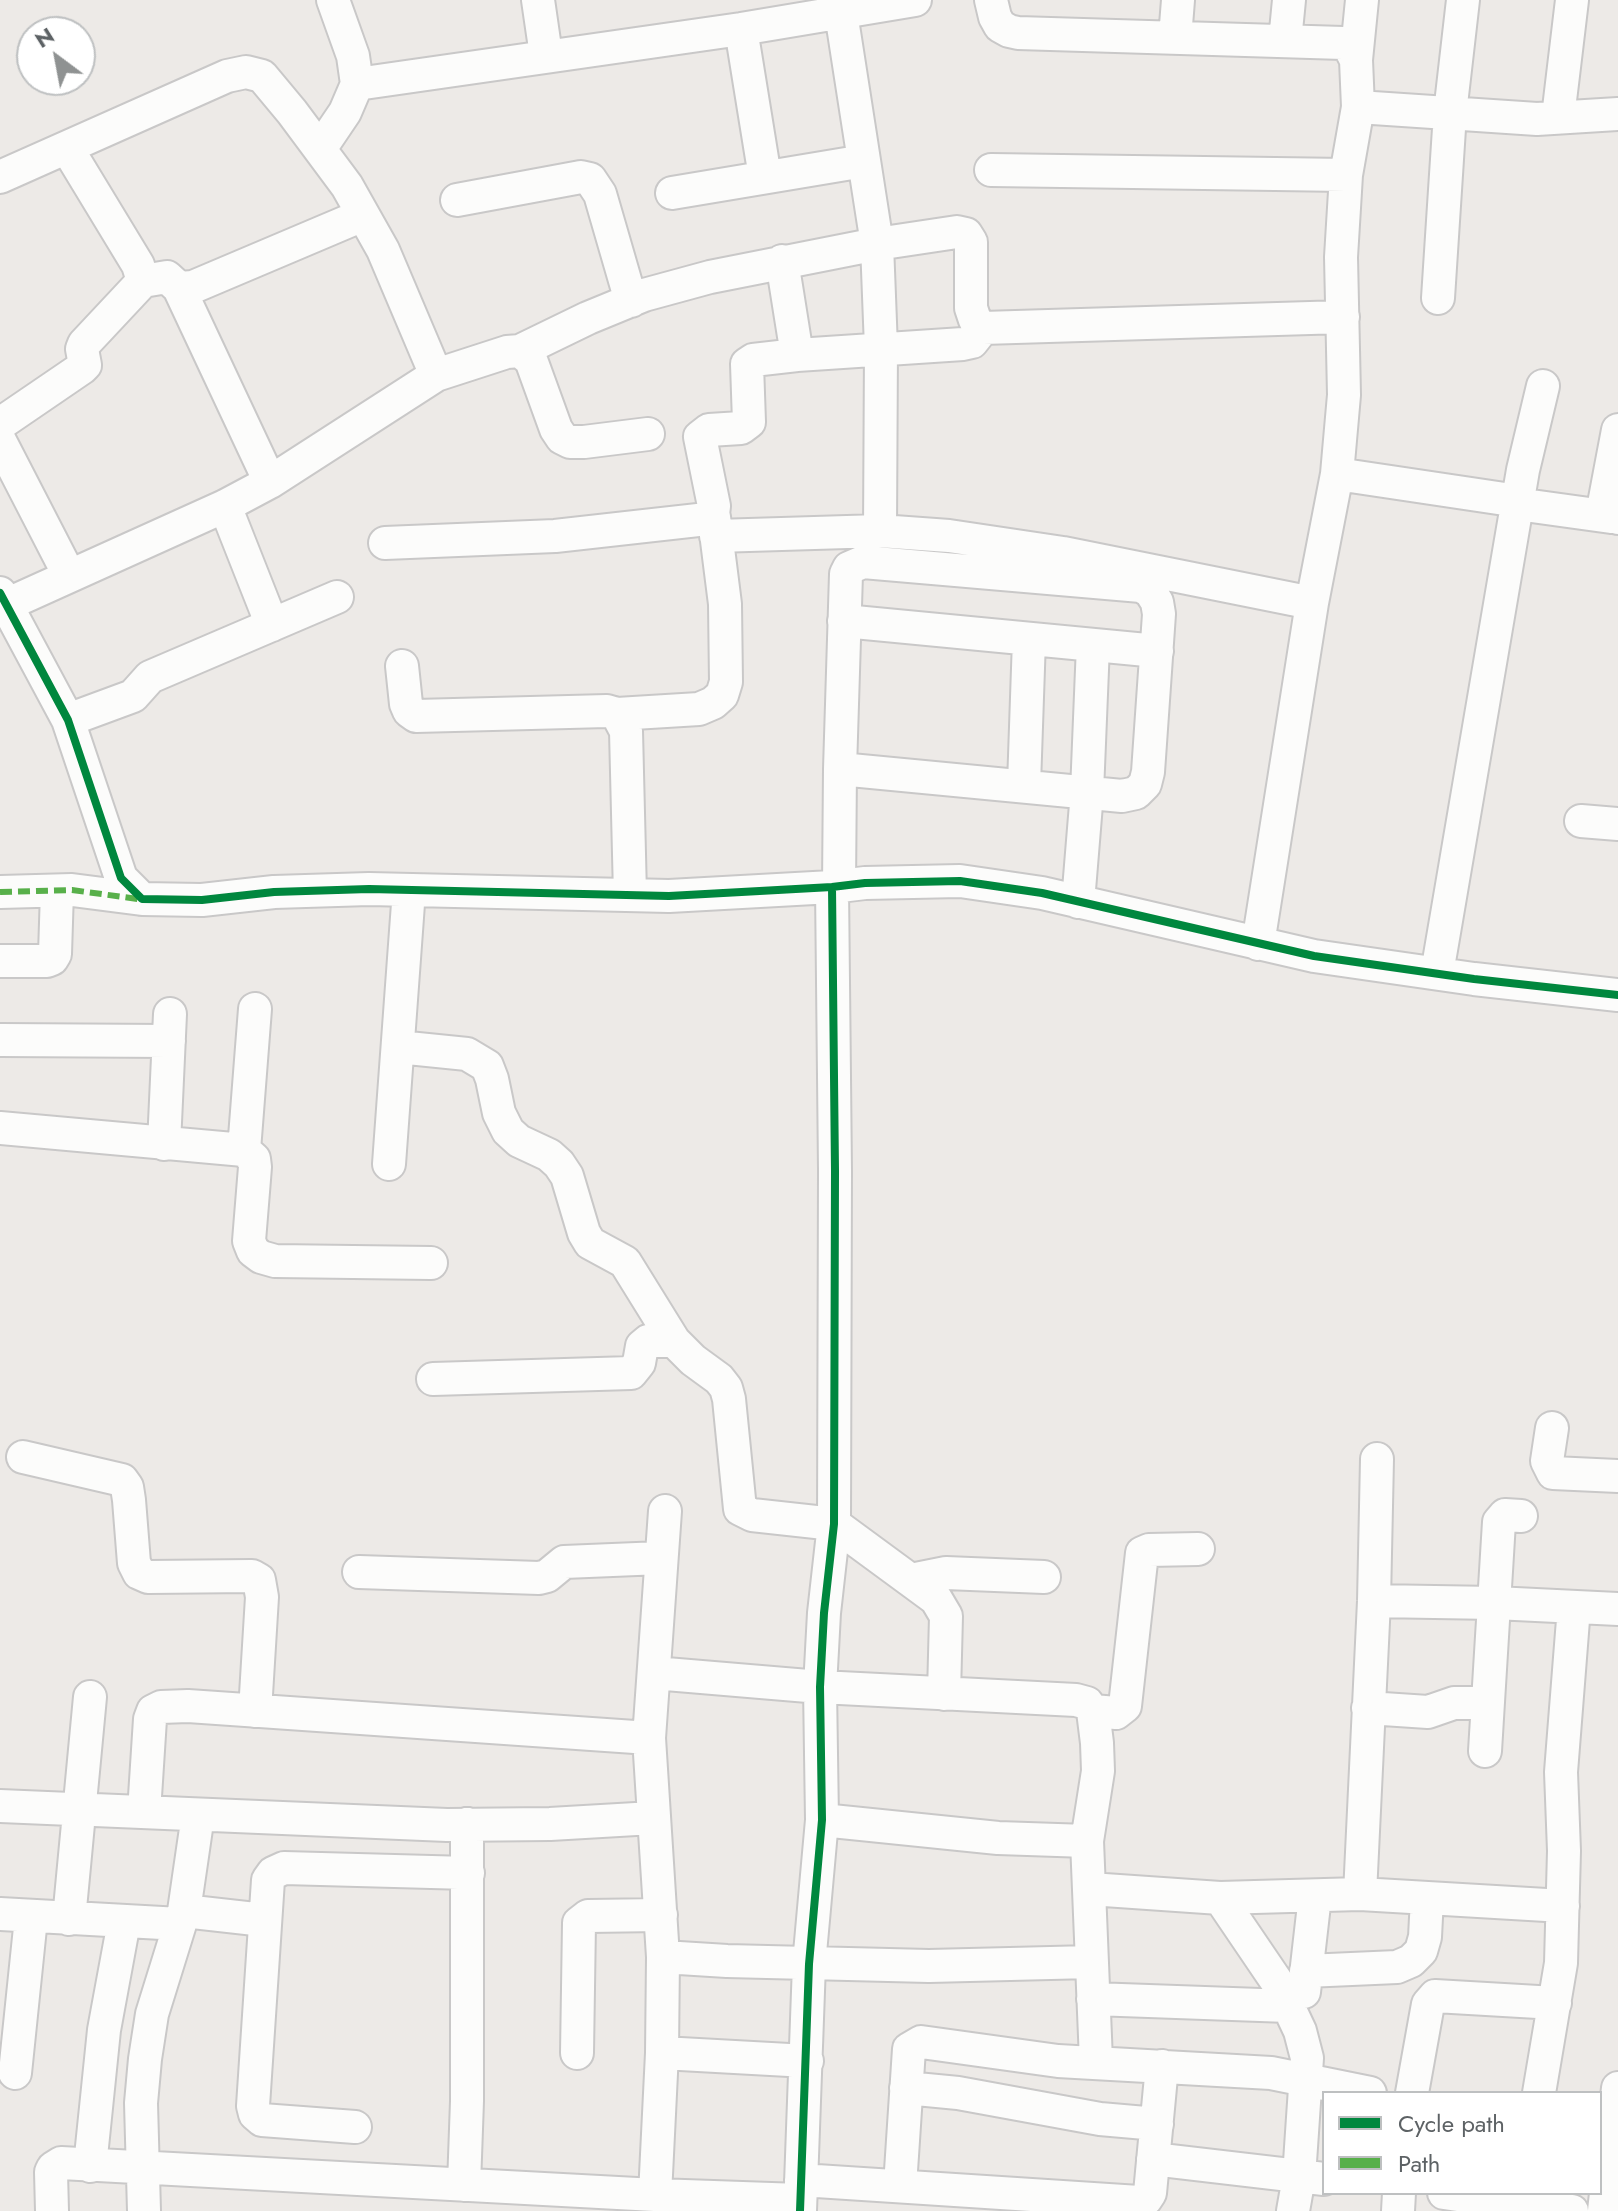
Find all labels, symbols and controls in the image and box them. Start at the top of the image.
north arrow [16,16,96,96]
text: N [28,19,60,56]
legend [1322,2091,1602,2195]
text: Cycle path [1398,2106,1505,2141]
text: Path [1398,2146,1440,2181]

